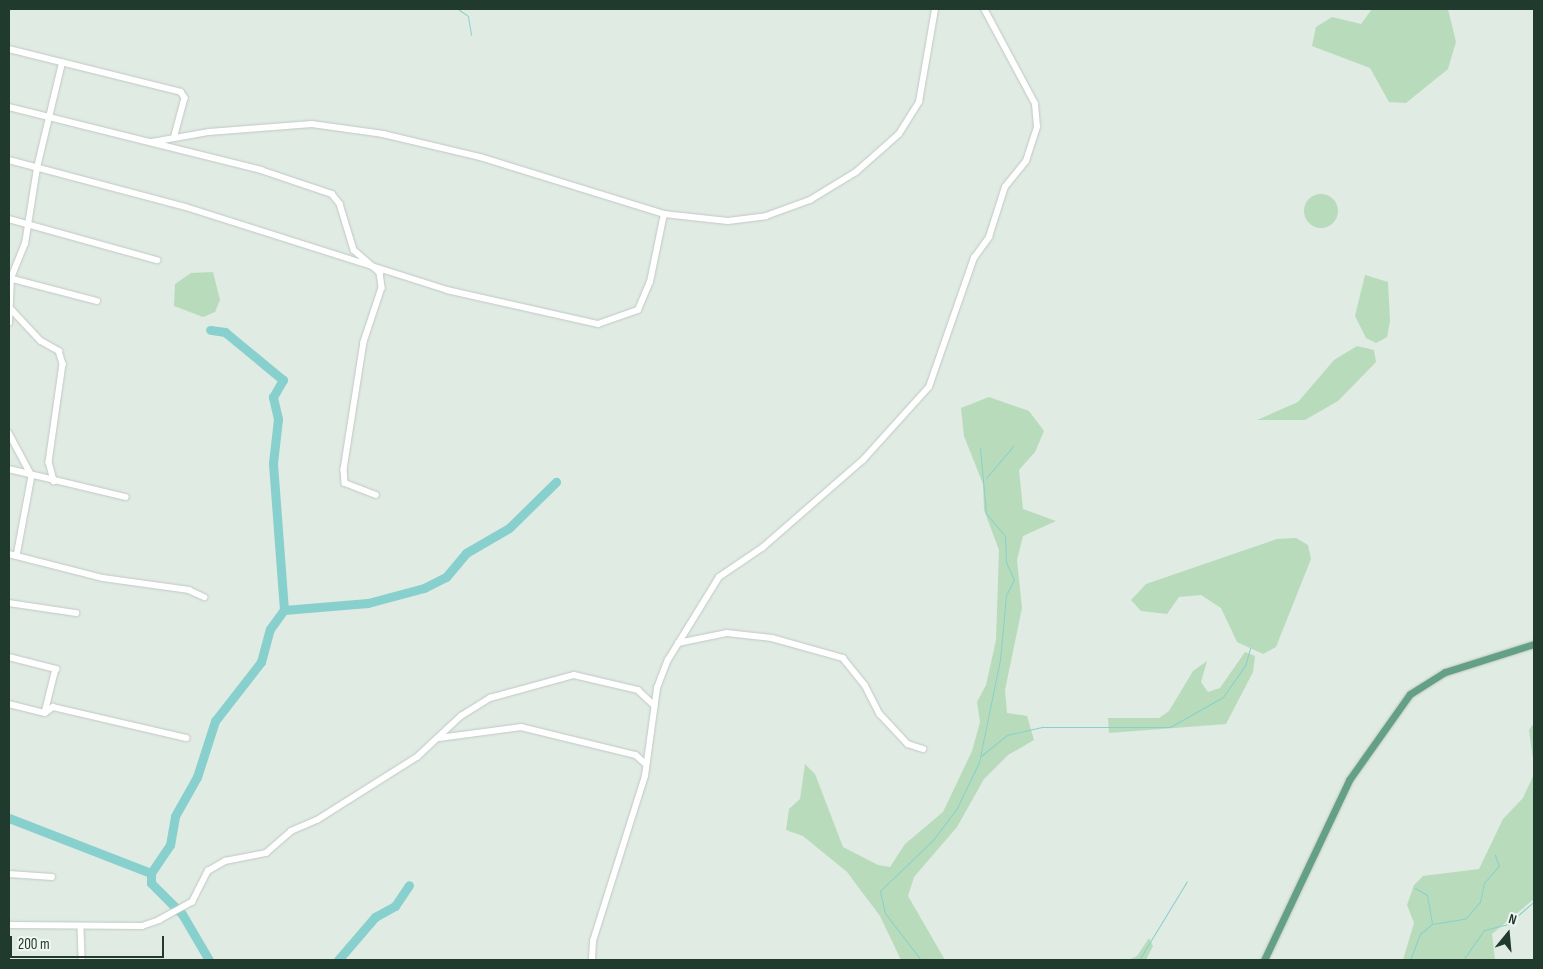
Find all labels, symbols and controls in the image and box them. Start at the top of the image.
north arrow [1483,909,1533,959]
text: N [1506,910,1519,928]
scale bar [12,926,166,958]
text: 200 m [18,935,50,954]

